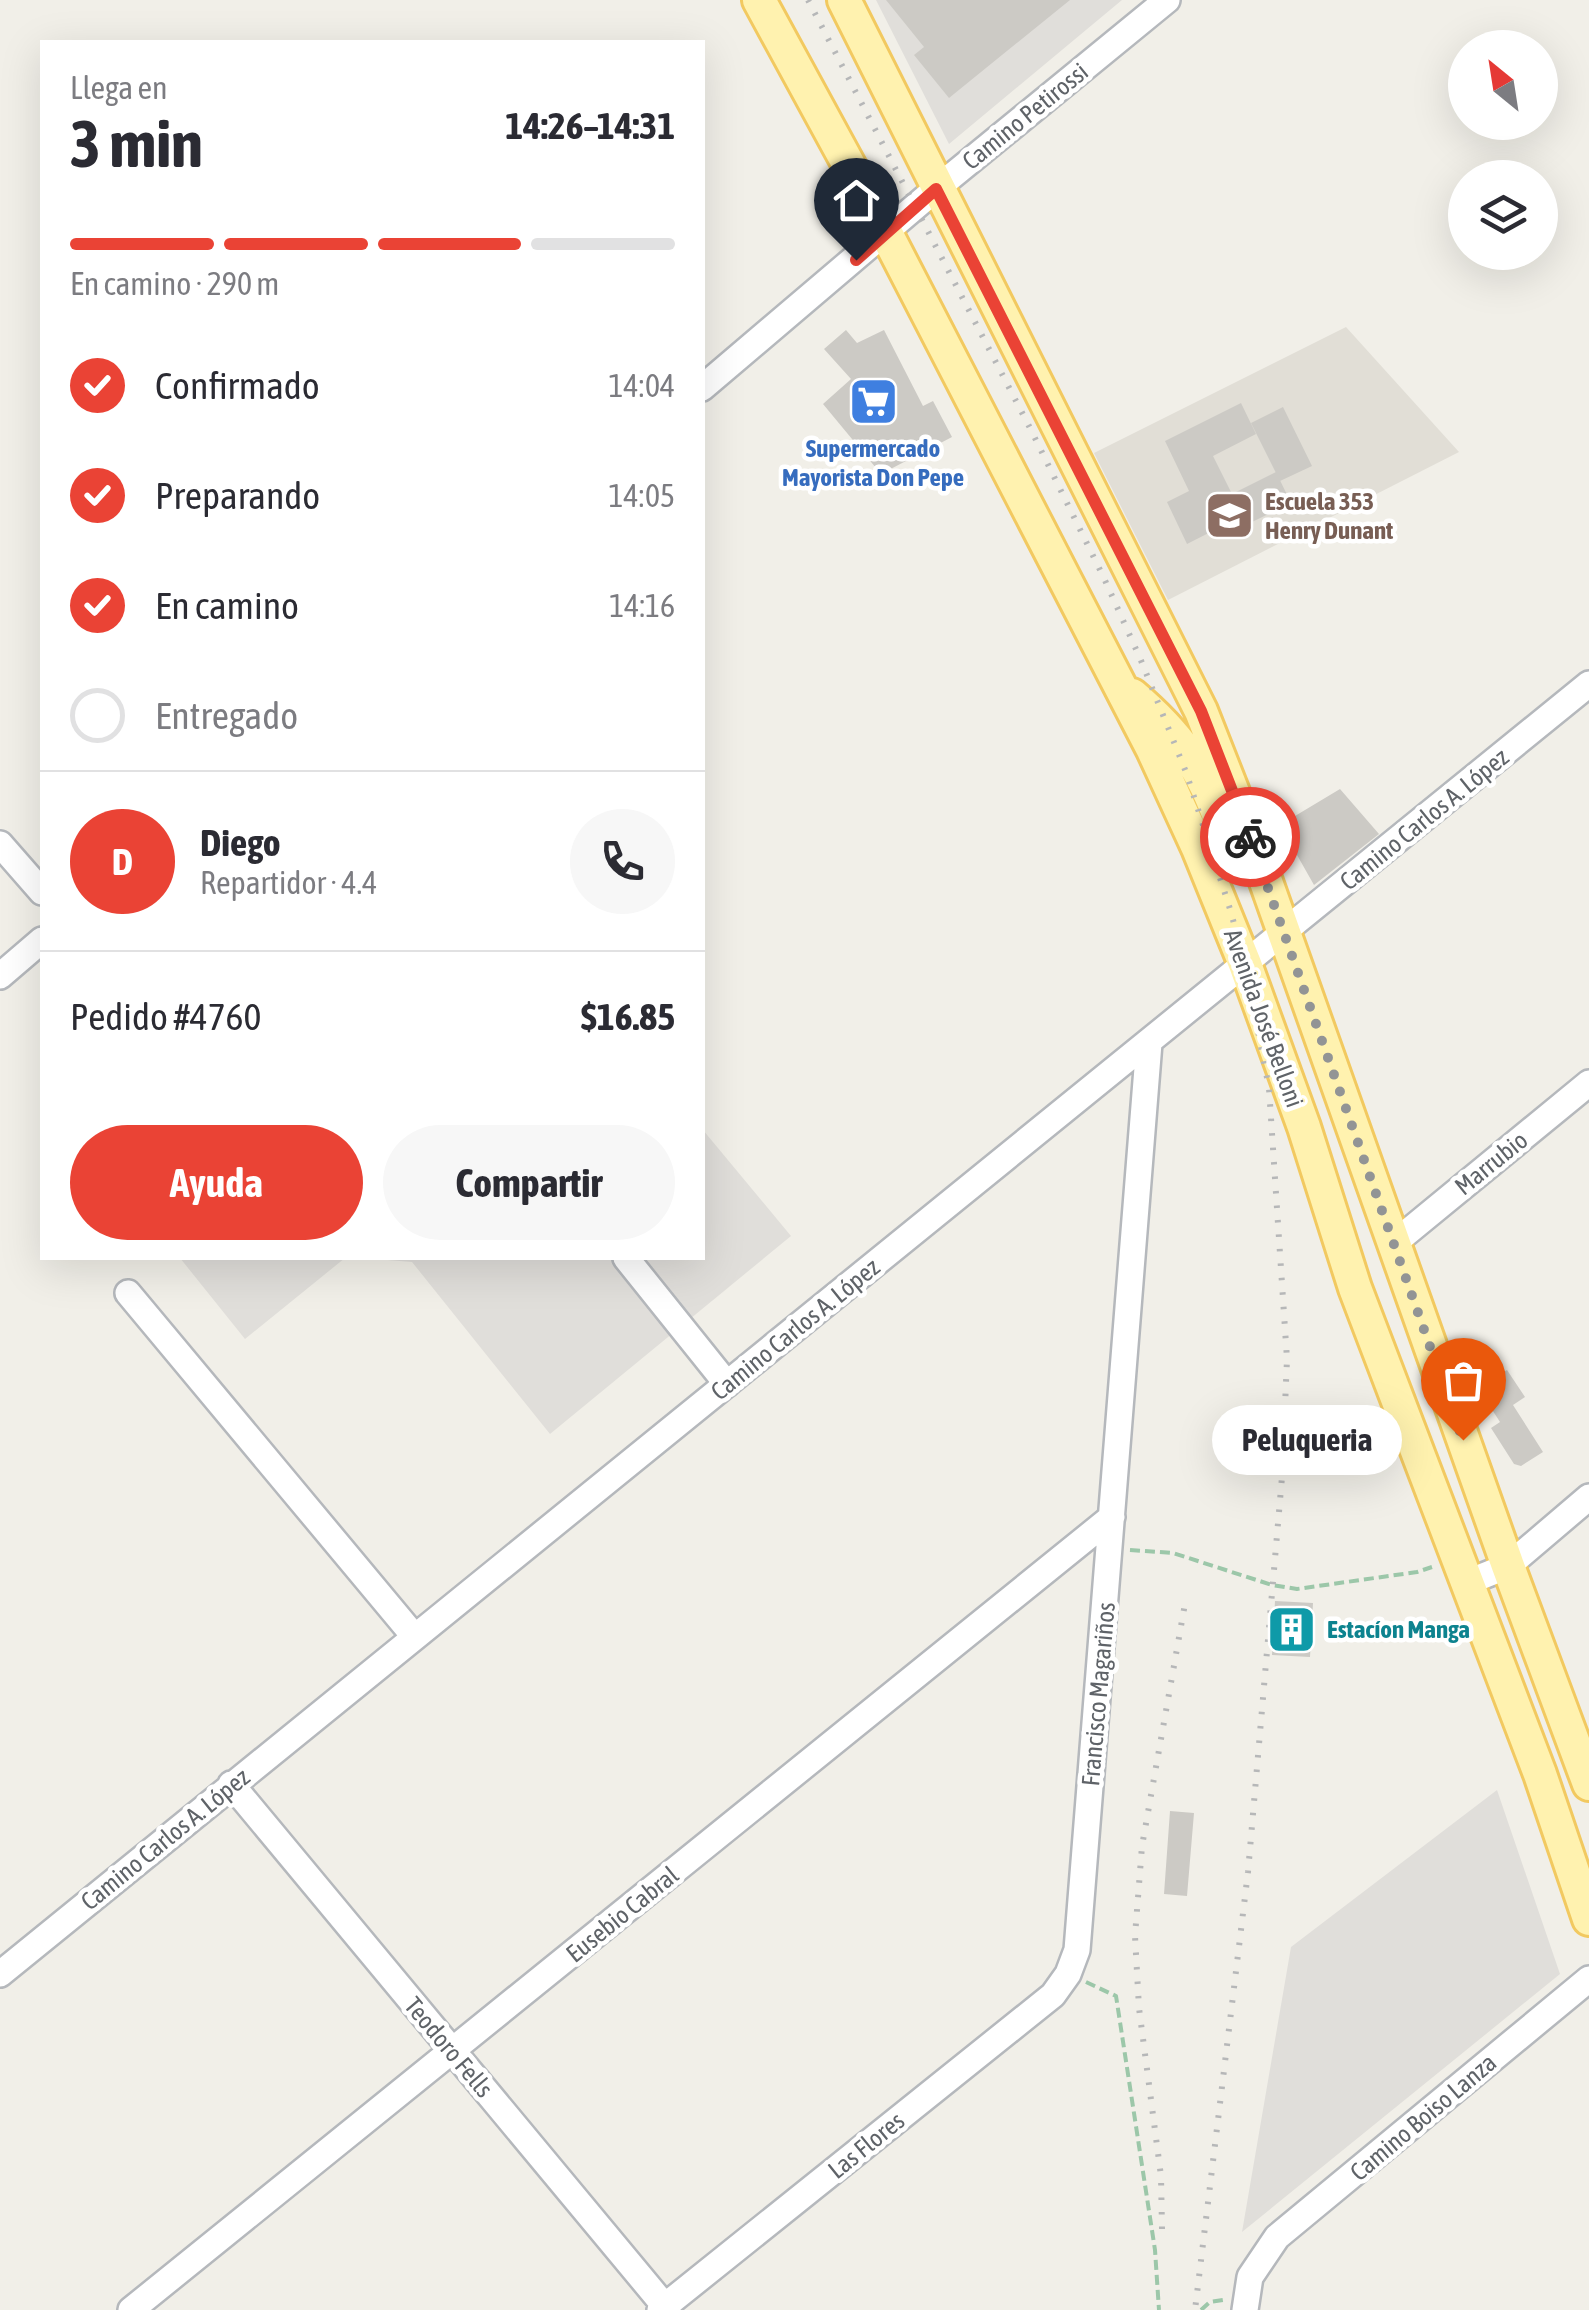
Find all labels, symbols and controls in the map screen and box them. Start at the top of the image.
north arrow [1448,30,1558,140]
map controls [1448,30,1558,270]
street label: Camino Petirossi [957,57,1093,175]
text: Llega en [70,69,168,106]
text: 14:26–14:31 [505,104,675,147]
text: 3 min [70,106,203,181]
pin [814,158,899,261]
button: layers [1448,160,1558,270]
icon: home [829,173,884,228]
text: En camino · 290 m [70,265,279,302]
icon: check [70,358,125,413]
text: Confirmado [155,364,320,407]
text: 14:04 [609,367,675,404]
supermarket icon: Supermercado Mayorista Don Pepe [847,376,899,428]
place label: Supermercado Mayorista Don Pepe [782,434,964,491]
icon: check [70,468,125,523]
text: Preparando [155,474,320,517]
text: 14:05 [609,477,675,514]
place label: Escuela 353 Henry Dunant [1265,487,1394,544]
school or university icon: Escuela 353 Henry Dunant [1204,489,1256,541]
icon: check [70,578,125,633]
text: En camino [155,584,299,627]
text: 14:16 [609,587,675,624]
text: Entregado [155,694,298,737]
street label: Camino Carlos A. López [1334,743,1514,895]
courier [1200,787,1300,887]
button: phone [570,809,675,914]
icon: bike [1223,810,1278,865]
text: Diego [200,821,281,864]
text: D [112,840,133,883]
text: Repartidor · 4.4 [200,864,377,901]
street label: Avenida José Belloni [1219,925,1309,1111]
text: Pedido #4760 [70,995,261,1038]
text: $16.85 [581,995,675,1038]
button: Ayuda [70,1125,363,1240]
button: Compartir [383,1125,675,1240]
street label: Marrubio [1449,1126,1533,1200]
street label: Camino Carlos A. López [705,1253,885,1405]
pin [1421,1338,1506,1441]
icon: bag [1436,1353,1491,1408]
callout: Peluqueria [1213,1405,1403,1475]
text: Peluqueria [1242,1421,1372,1458]
street label: Francisco Magariños [1076,1601,1120,1787]
building icon: Estacíon Manga [1266,1603,1318,1655]
place label: Estacíon Manga [1327,1615,1470,1643]
street label: Camino Carlos A. López [75,1763,255,1915]
street label: Eusebio Cabral [561,1860,684,1968]
street label: Teodoro Fells [399,1991,499,2103]
street label: Camino Boiso Lanza [1345,2048,1501,2186]
street label: Las Flores [822,2106,910,2184]

